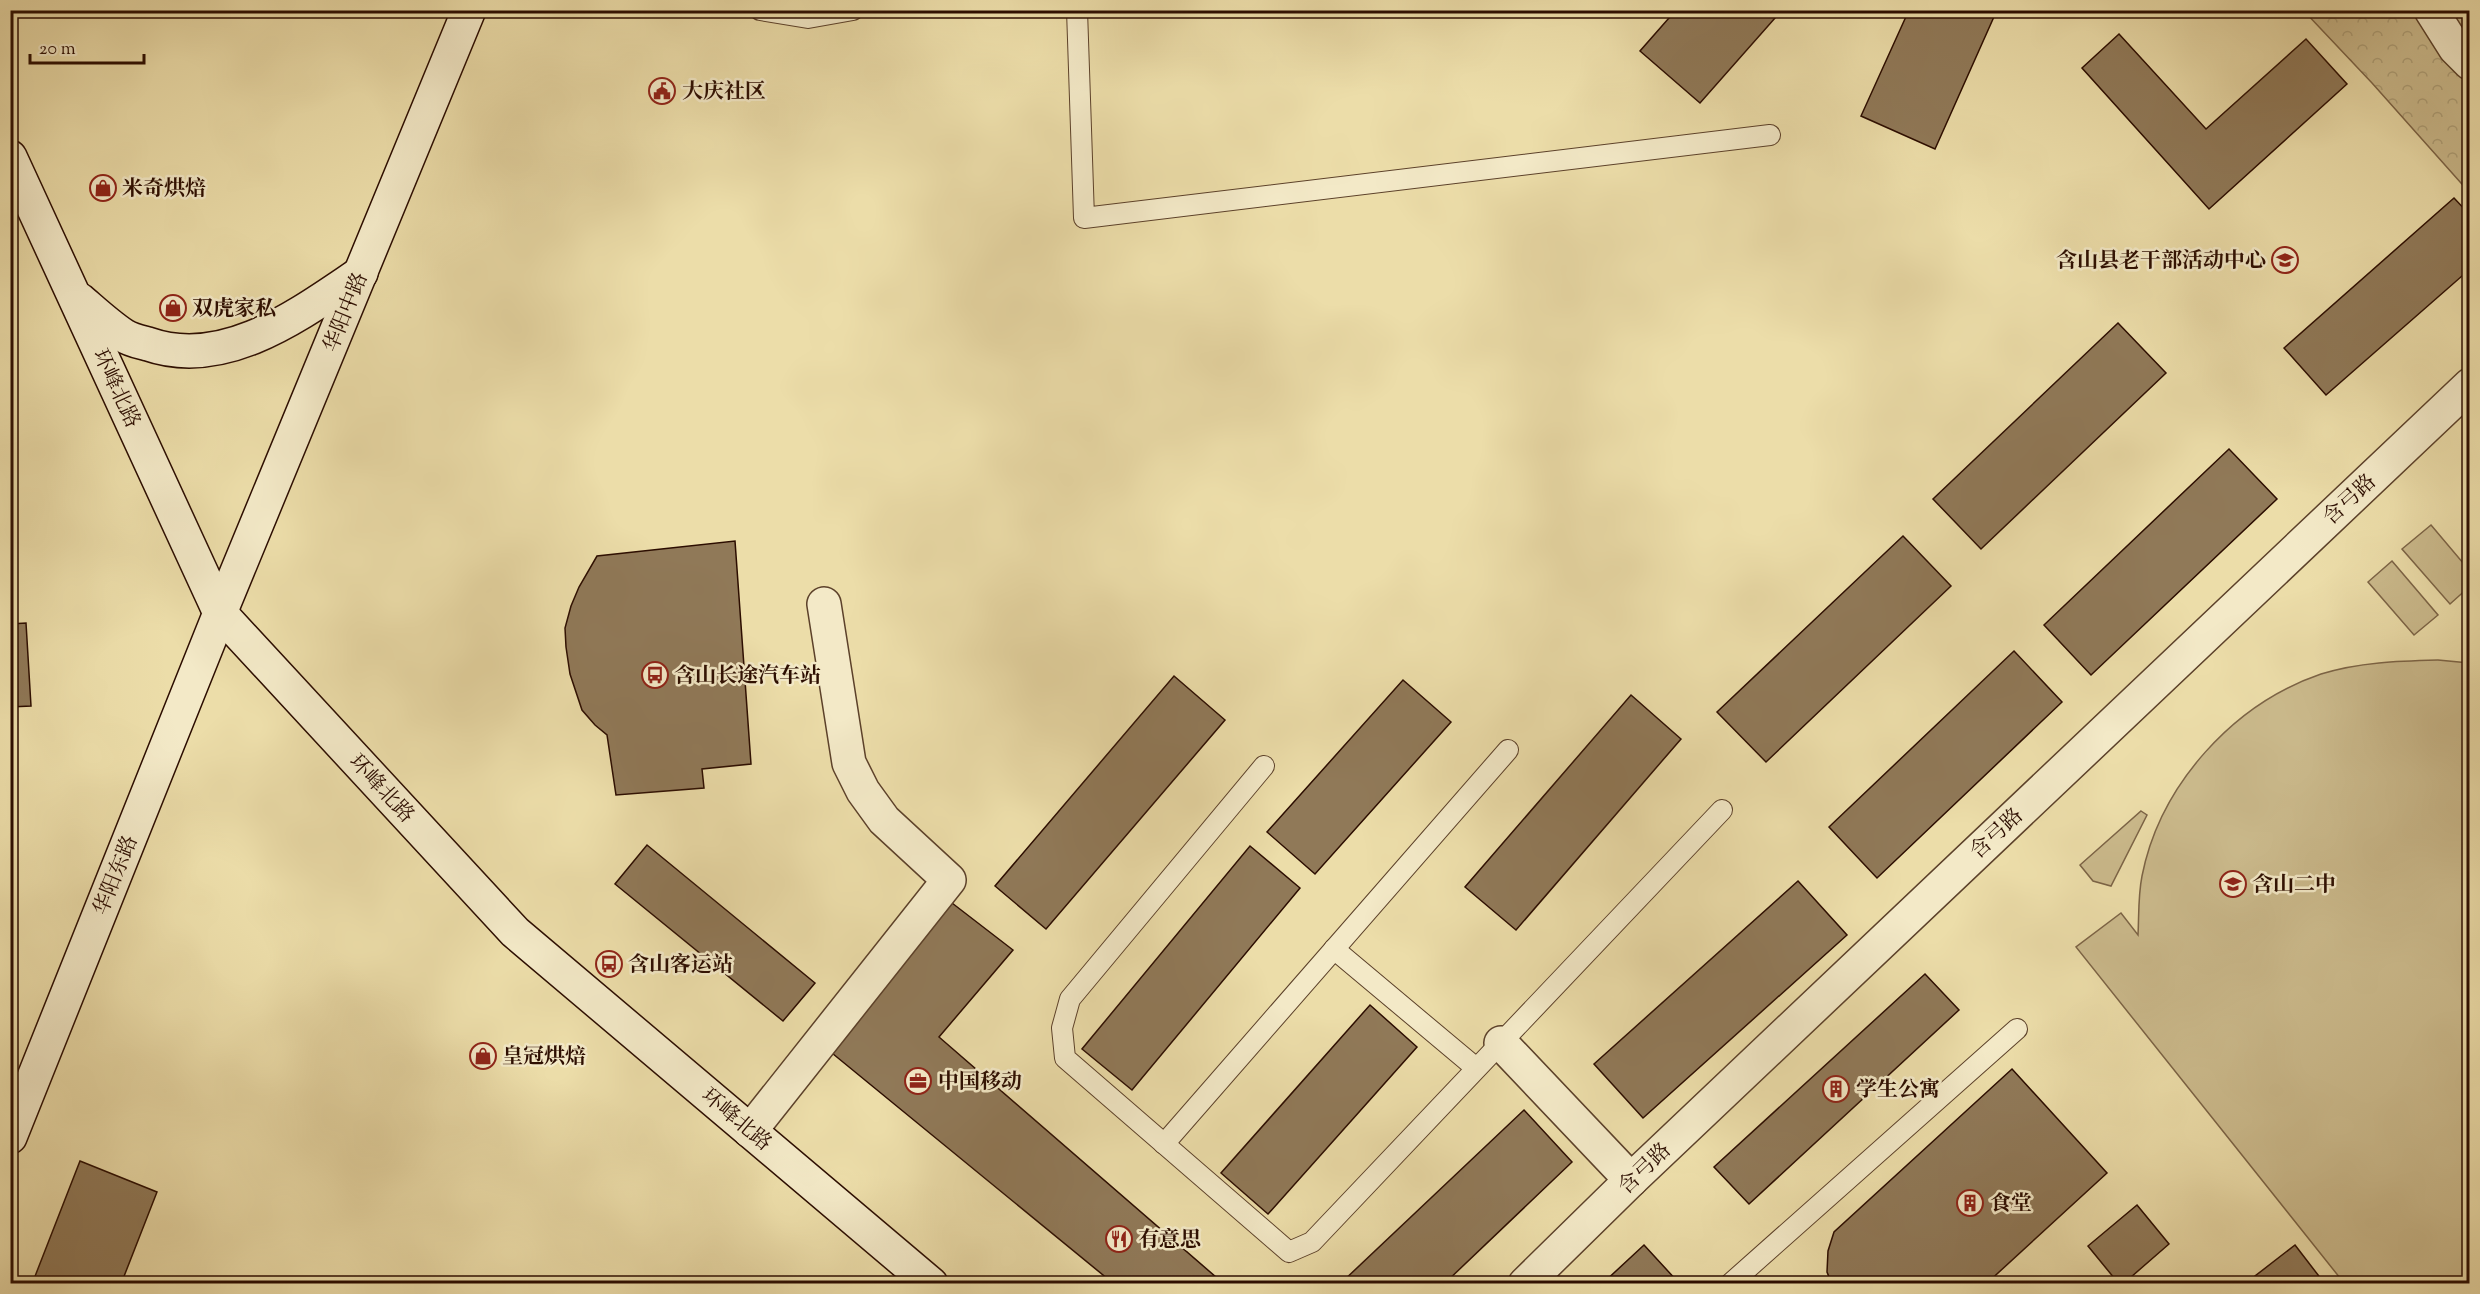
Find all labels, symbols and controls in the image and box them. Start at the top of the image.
scale bar [30,27,144,65]
text: 20 m [39,37,76,63]
public building icon: 大庆社区 [647,76,677,106]
place label: 大庆社区 [682,78,766,108]
shop icon: 米奇烘焙 [88,173,118,203]
place label: 米奇烘焙 [122,175,206,205]
school or university icon: 含山县老干部活动中心 [2270,245,2300,275]
place label: 含山县老干部活动中心 [2056,247,2266,277]
street label: 华阳中路 [317,268,376,357]
shop icon: 双虎家私 [158,293,188,323]
place label: 双虎家私 [192,295,276,325]
street label: 环峰北路 [84,344,147,433]
street label: 含弓路 [2317,468,2384,533]
bus stop icon: 含山长途汽车站 [640,660,670,690]
place label: 含山长途汽车站 [674,662,821,692]
street label: 环峰北路 [341,748,420,830]
street label: 含弓路 [1964,802,2031,867]
street label: 华阳东路 [87,831,146,920]
school or university icon: 含山二中 [2218,869,2248,899]
place label: 含山二中 [2252,871,2336,901]
bus stop icon: 含山客运站 [594,949,624,979]
place label: 含山客运站 [628,951,733,981]
shop icon: 皇冠烘焙 [468,1041,498,1071]
place label: 皇冠烘焙 [502,1043,586,1073]
office icon: 中国移动 [903,1066,933,1096]
place label: 中国移动 [938,1068,1022,1098]
building icon: 学生公寓 [1821,1074,1851,1104]
place label: 学生公寓 [1856,1076,1940,1106]
street label: 环峰北路 [694,1082,778,1159]
street label: 含弓路 [1612,1137,1678,1202]
building icon: 食堂 [1955,1188,1985,1218]
place label: 食堂 [1990,1190,2032,1220]
restaurant icon: 有意思 [1104,1224,1134,1254]
place label: 有意思 [1138,1226,1201,1256]

